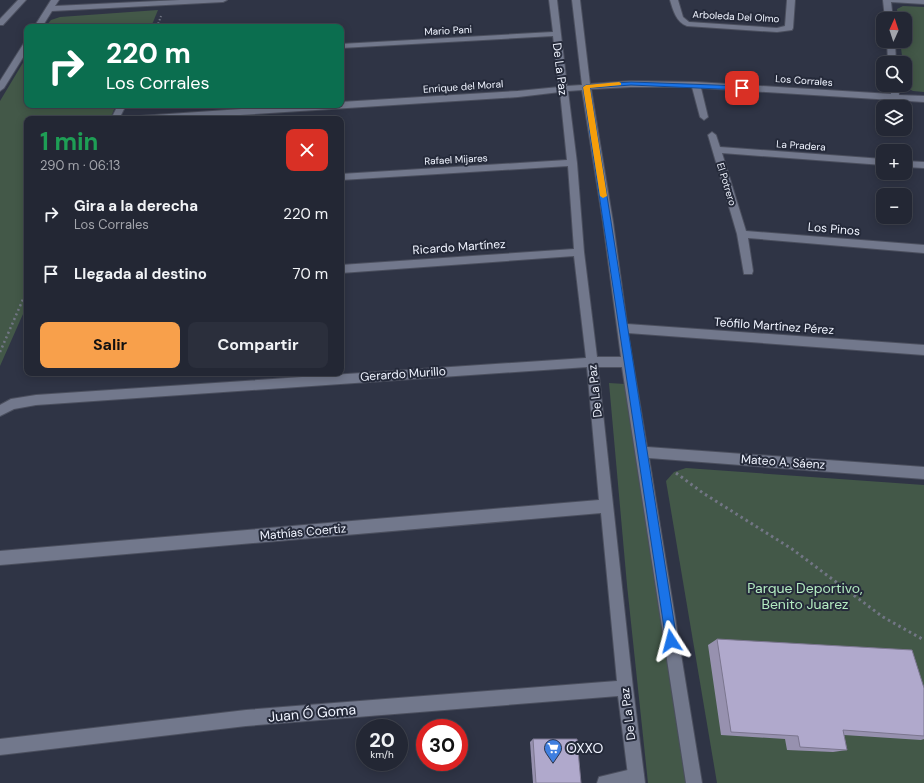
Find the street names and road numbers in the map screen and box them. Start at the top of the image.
street label: Arboleda Del Olmo [692,8,780,25]
street label: Mario Pani [424,23,472,38]
street label: De La Paz [549,42,571,96]
street label: Los Corrales [775,72,833,89]
street label: Enrique del Moral [422,77,504,96]
street label: La Pradera [776,137,826,154]
street label: Rafael Mijares [424,151,488,168]
street label: El Potrero [714,161,739,207]
street label: Los Pinos [807,219,861,239]
street label: Ricardo Martínez [412,236,506,258]
street label: Teófilo Martínez Pérez [714,314,834,338]
street label: Gerardo Murillo [360,363,446,385]
street label: De La Paz [584,364,606,418]
street label: Mateo A. Sáenz [740,451,826,473]
street label: Mathías Coertiz [259,520,347,544]
street label: De La Paz [617,687,639,741]
street label: Juan Ó Goma [267,700,357,726]

